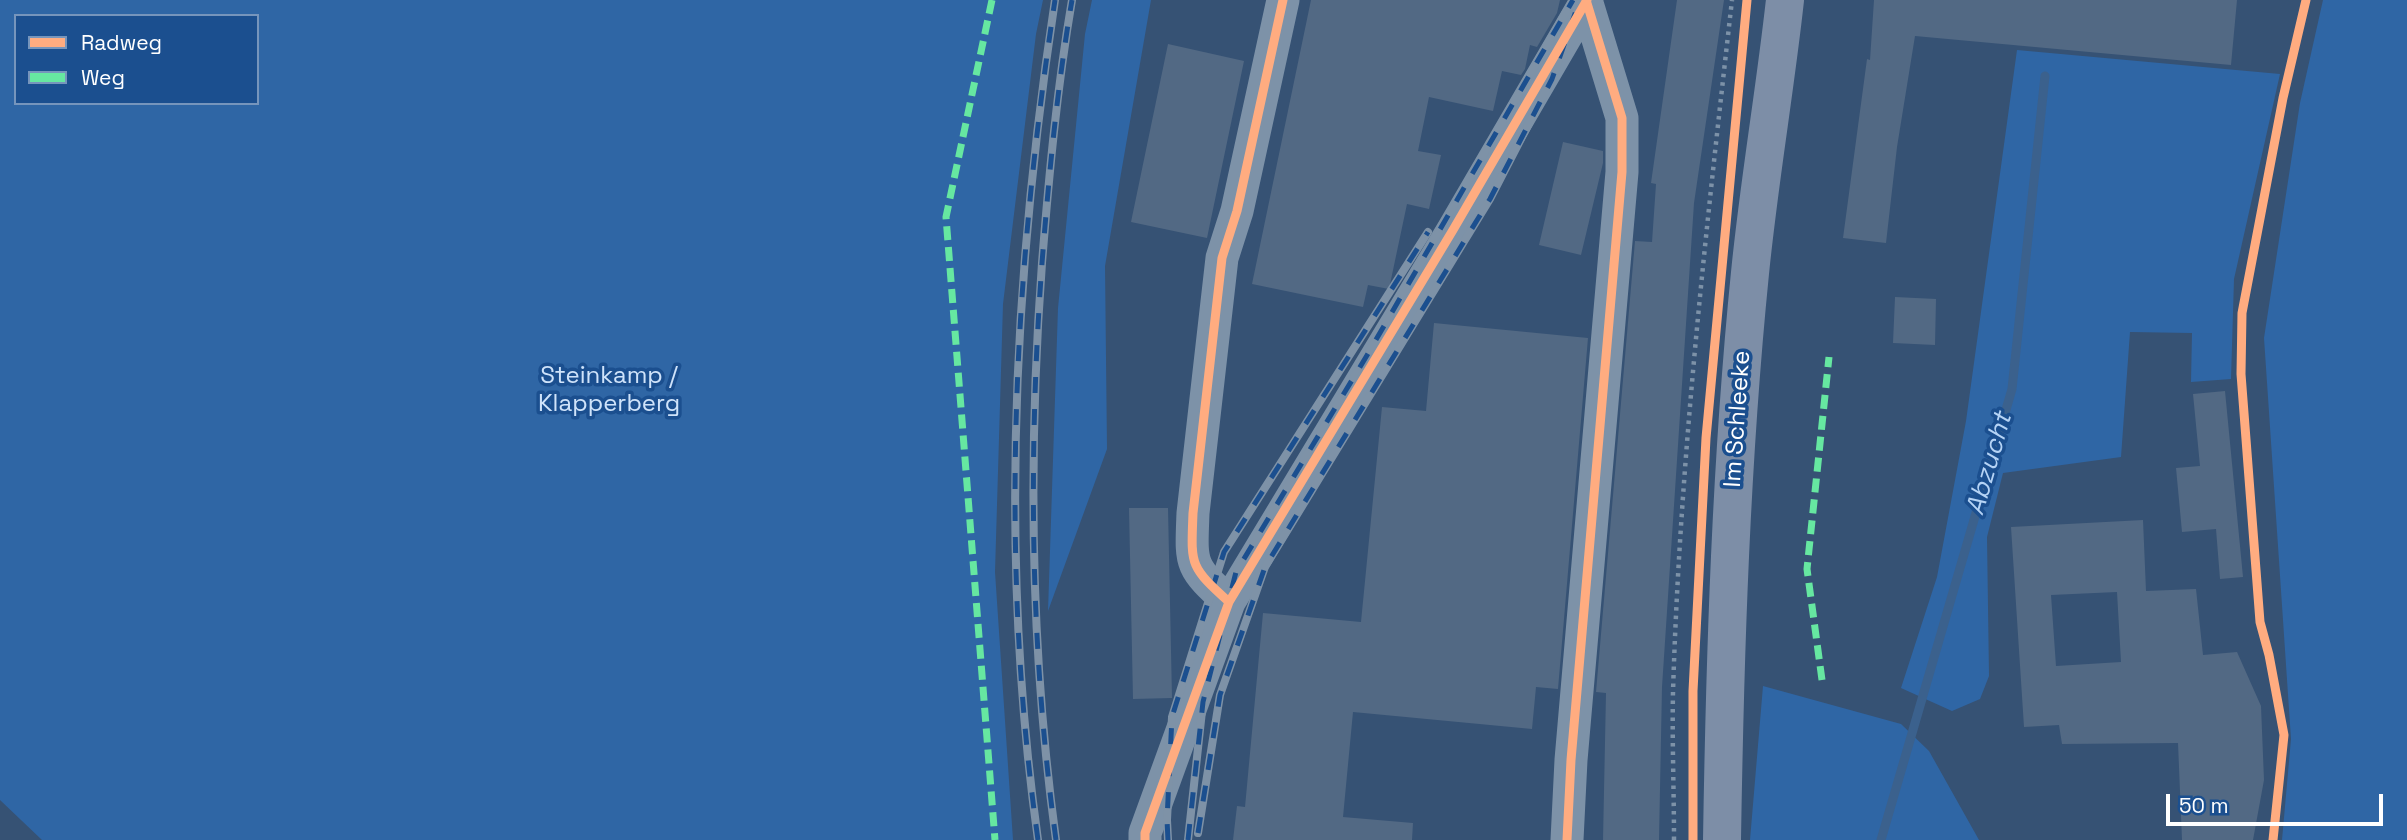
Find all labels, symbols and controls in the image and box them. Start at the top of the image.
legend [14,14,259,105]
text: Radweg [81,29,162,56]
text: Weg [81,64,125,91]
street label: Im Schleeke [1719,350,1757,488]
park label: Steinkamp / Klapperberg [538,362,680,418]
water label: Abzucht [1961,409,2019,519]
scale bar [2169,780,2386,824]
text: 50 m [2179,792,2229,819]

